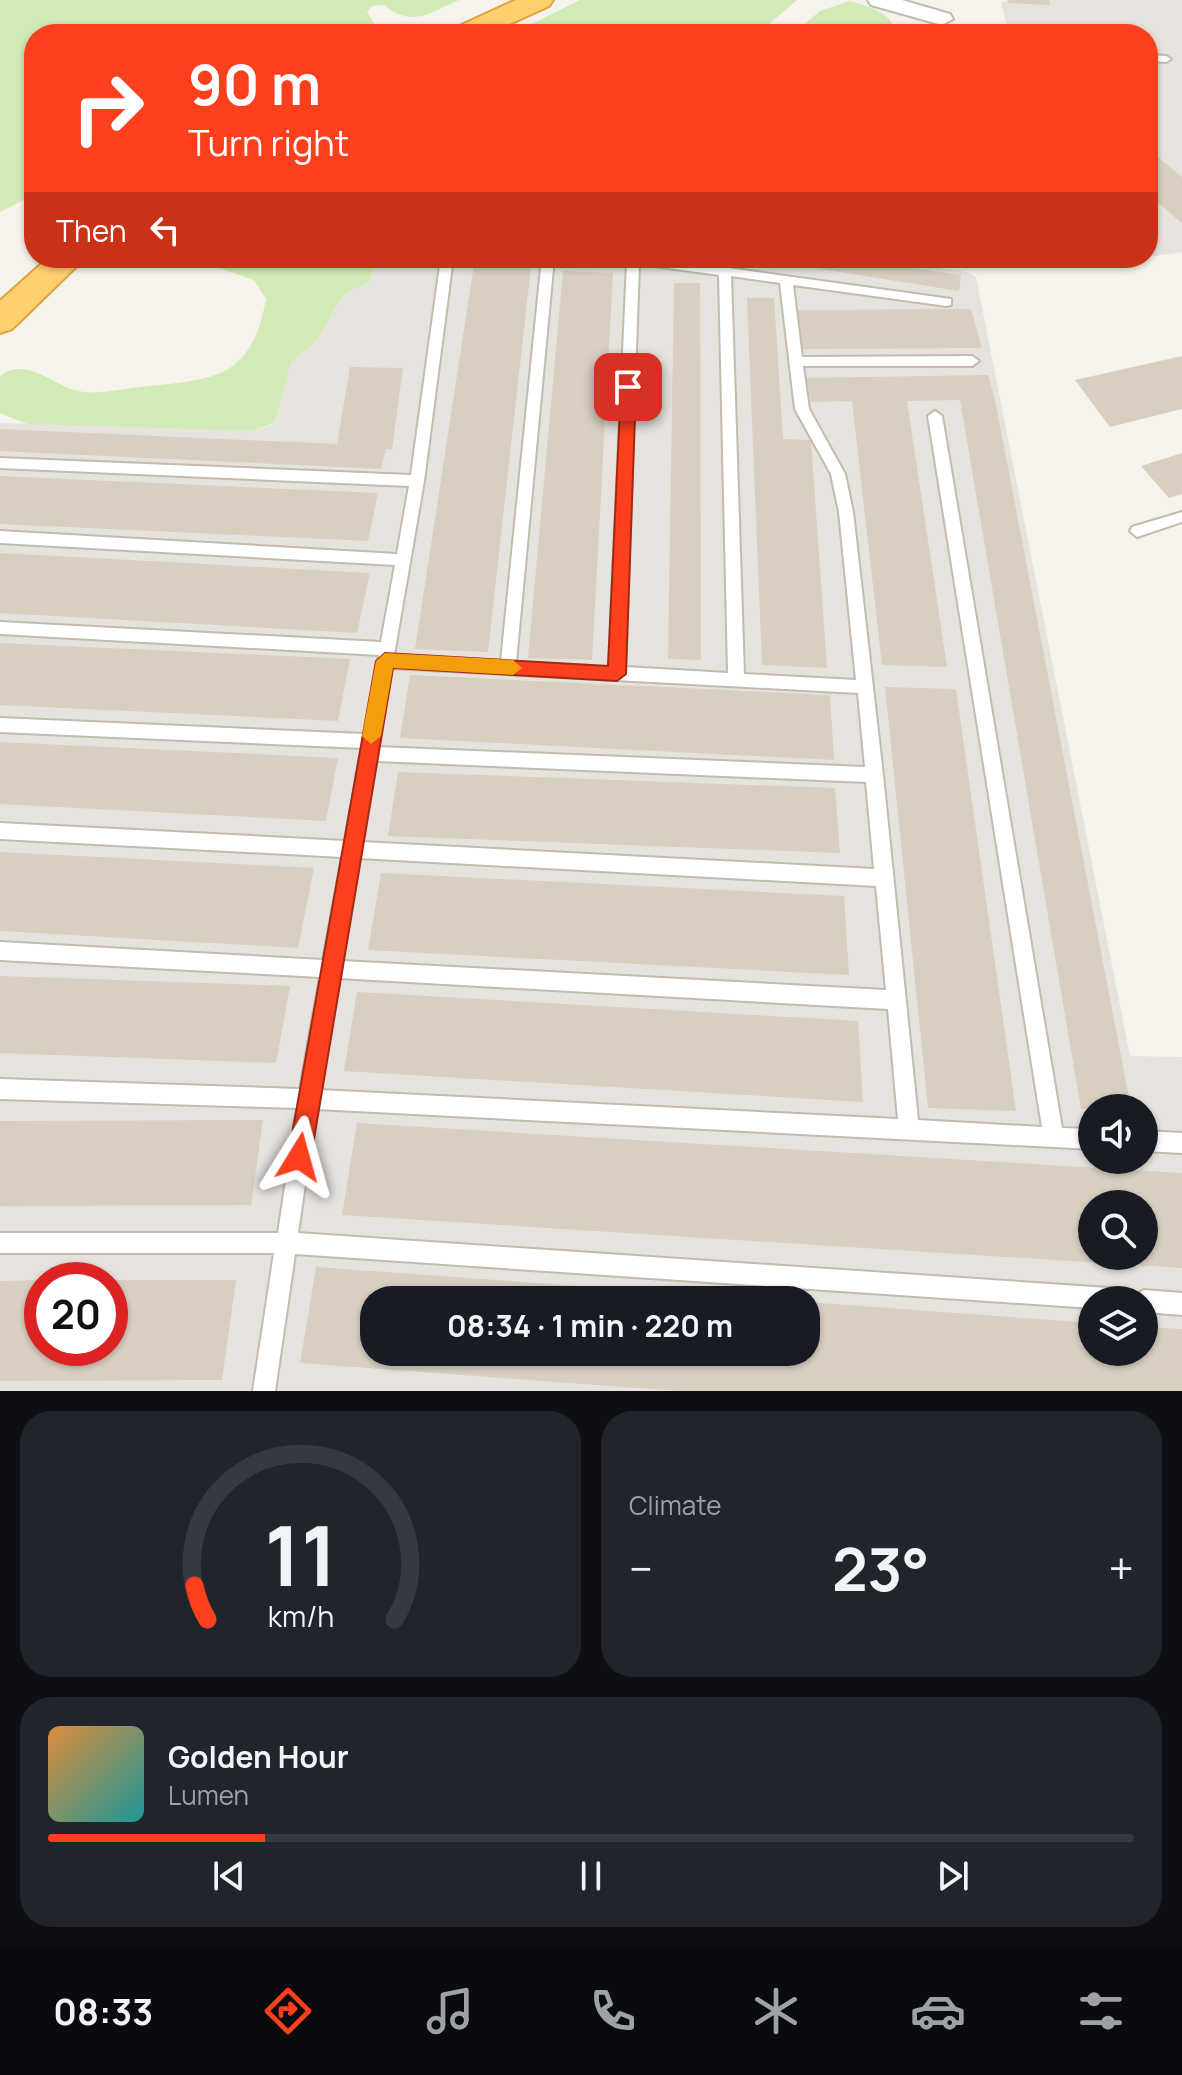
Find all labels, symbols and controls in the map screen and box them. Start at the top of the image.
text: 90 m [188,45,321,122]
icon: right [56,56,160,160]
text: Turn right [188,118,349,167]
icon: left [143,208,187,252]
text: Then [56,210,127,251]
pin [594,353,662,421]
icon: arrive [606,365,650,409]
map controls [1078,1094,1158,1366]
button: sound [1078,1094,1158,1174]
position arrow [257,1115,341,1199]
button: search [1078,1190,1158,1270]
speed limit sign: 20 [24,1262,128,1366]
button: layers [1078,1286,1158,1366]
text: 08:34 · 1 min · 220 m [447,1305,733,1346]
text: Climate [629,1487,721,1523]
text: 11 [264,1497,337,1611]
text: 23° [832,1527,930,1609]
text: − [629,1538,653,1598]
text: + [1109,1538,1134,1598]
text: km/h [267,1597,334,1636]
text: Golden Hour [168,1736,349,1777]
text: Lumen [168,1777,249,1813]
icon: previous [207,1854,251,1898]
icon: pause [569,1854,613,1898]
icon: next [931,1854,975,1898]
icon: directions [260,1983,316,2039]
icon: music [422,1983,478,2039]
icon: phone [585,1983,641,2039]
icon: climate [748,1983,804,2039]
icon: car [910,1983,966,2039]
icon: filters [1073,1983,1129,2039]
text: 08:33 [53,1987,153,2036]

